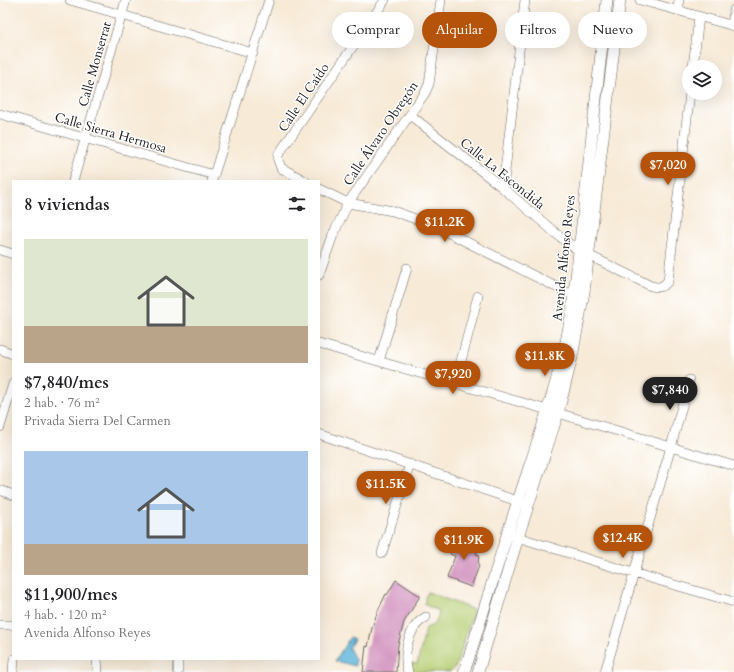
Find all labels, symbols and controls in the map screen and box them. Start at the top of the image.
chip: Comprar [332,12,414,48]
chip: Alquilar [422,12,497,48]
chip: Filtros [505,12,570,48]
chip: Nuevo [578,12,647,48]
street label: Calle Monserrat [74,20,116,109]
street label: Calle El Caído [274,60,334,136]
map controls [682,60,722,100]
button: layers [682,60,722,100]
street label: Calle Álvaro Obregón [339,77,423,189]
street label: Calle Sierra Hermosa [53,108,169,158]
street label: Calle La Escondida [456,134,549,214]
pin: $7,020 [635,152,701,186]
text: $7,020 [649,156,687,174]
text: 8 viviendas [24,193,110,216]
icon: filters [286,193,308,215]
street label: Avenida Alfonso Reyes [548,194,580,322]
pin: $11.2K [412,209,478,243]
text: $11.2K [425,213,465,231]
icon: home [130,265,202,337]
pin: $11.8K [512,343,578,377]
text: $11.8K [525,347,565,365]
pin: $7,920 [420,361,486,395]
text: $7,920 [434,365,472,383]
text: $7,840/mes [24,371,109,394]
pin: $7,840 [637,377,703,411]
text: $7,840 [651,381,689,399]
text: 2 hab. · 76 m² [24,394,100,412]
text: Privada Sierra Del Carmen [24,412,171,430]
pin: $11.5K [353,471,419,505]
text: $11.5K [366,475,406,493]
icon: home [130,477,202,549]
pin: $12.4K [590,525,656,559]
pin: $11.9K [431,527,497,561]
text: $12.4K [603,529,643,547]
text: $11.9K [444,531,484,549]
text: $11,900/mes [24,583,118,606]
text: 4 hab. · 120 m² [24,606,106,624]
text: Avenida Alfonso Reyes [24,624,151,642]

